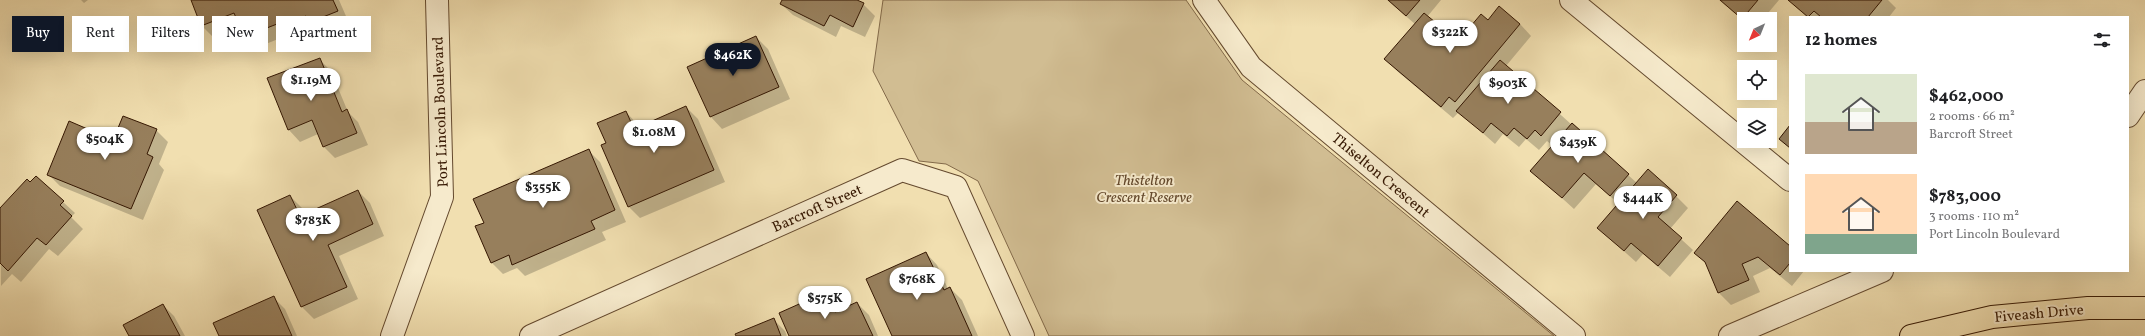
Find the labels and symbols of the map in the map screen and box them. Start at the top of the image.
north arrow [1737,12,1777,52]
pin: $322K [1422,20,1478,54]
street label: Port Lincoln Boulevard [428,36,455,188]
pin: $462K [705,43,761,77]
pin: $1.19M [278,68,344,102]
pin: $903K [1480,71,1536,105]
pin: $1.08M [621,120,687,154]
pin: $504K [77,127,133,161]
street label: Thiselton Crescent [1326,129,1434,224]
pin: $439K [1550,130,1606,164]
park label: Thistelton Crescent Reserve [1096,171,1192,209]
pin: $355K [515,175,571,209]
street label: Barcroft Street [769,180,866,239]
pin: $444K [1615,186,1671,220]
pin: $783K [285,208,341,242]
pin: $768K [889,267,945,301]
pin: $575K [797,286,853,320]
street label: Fiveash Drive [1993,300,2085,329]

